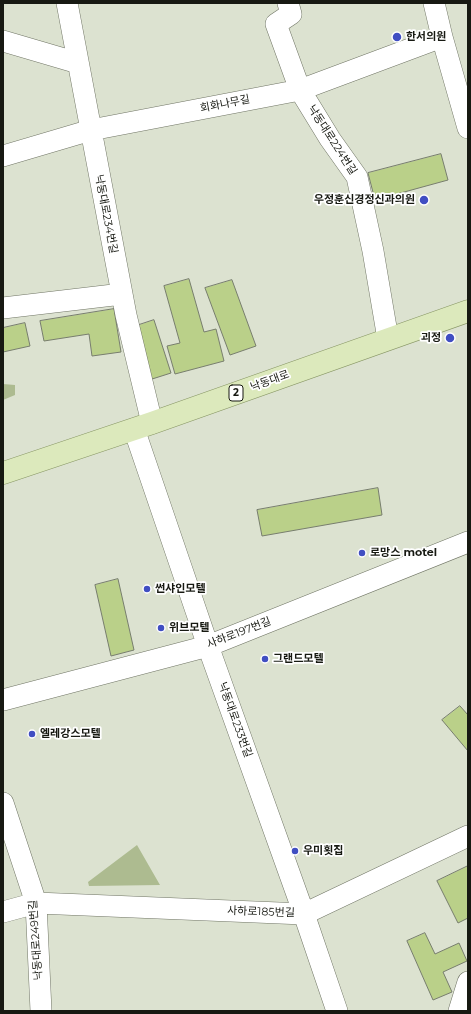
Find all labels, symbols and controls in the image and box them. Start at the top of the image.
place label: 한서의원 [406,30,446,44]
marker: 한서의원 [391,31,403,43]
street label: 회화나무길 [199,93,251,115]
street label: 낙동대로224번길 [305,103,359,177]
street label: 낙동대로234번길 [92,173,120,255]
place label: 우정훈신경정신과의원 [314,193,415,207]
marker: 우정훈신경정신과의원 [418,194,430,206]
place label: 괴정 [421,331,441,345]
marker: 괴정 [444,332,456,344]
street label: 낙동대로 [249,368,291,394]
road number: 2 [229,385,243,401]
place label: 로망스 motel [370,546,437,560]
marker: 로망스 motel [357,548,367,558]
place label: 썬샤인모텔 [155,582,206,596]
marker: 썬샤인모텔 [142,584,152,594]
street label: 사하로197번길 [205,615,273,651]
place label: 위브모텔 [169,621,209,635]
marker: 위브모텔 [156,623,166,633]
place label: 그랜드모텔 [273,652,324,666]
marker: 그랜드모텔 [260,654,270,664]
street label: 낙동대로233번길 [215,680,255,760]
place label: 엘레강스모텔 [40,727,101,741]
marker: 엘레강스모텔 [27,729,37,739]
place label: 우미횟집 [303,844,343,858]
marker: 우미횟집 [290,846,300,856]
street label: 낙동대로249번길 [27,899,45,981]
street label: 사하로185번길 [227,904,295,920]

